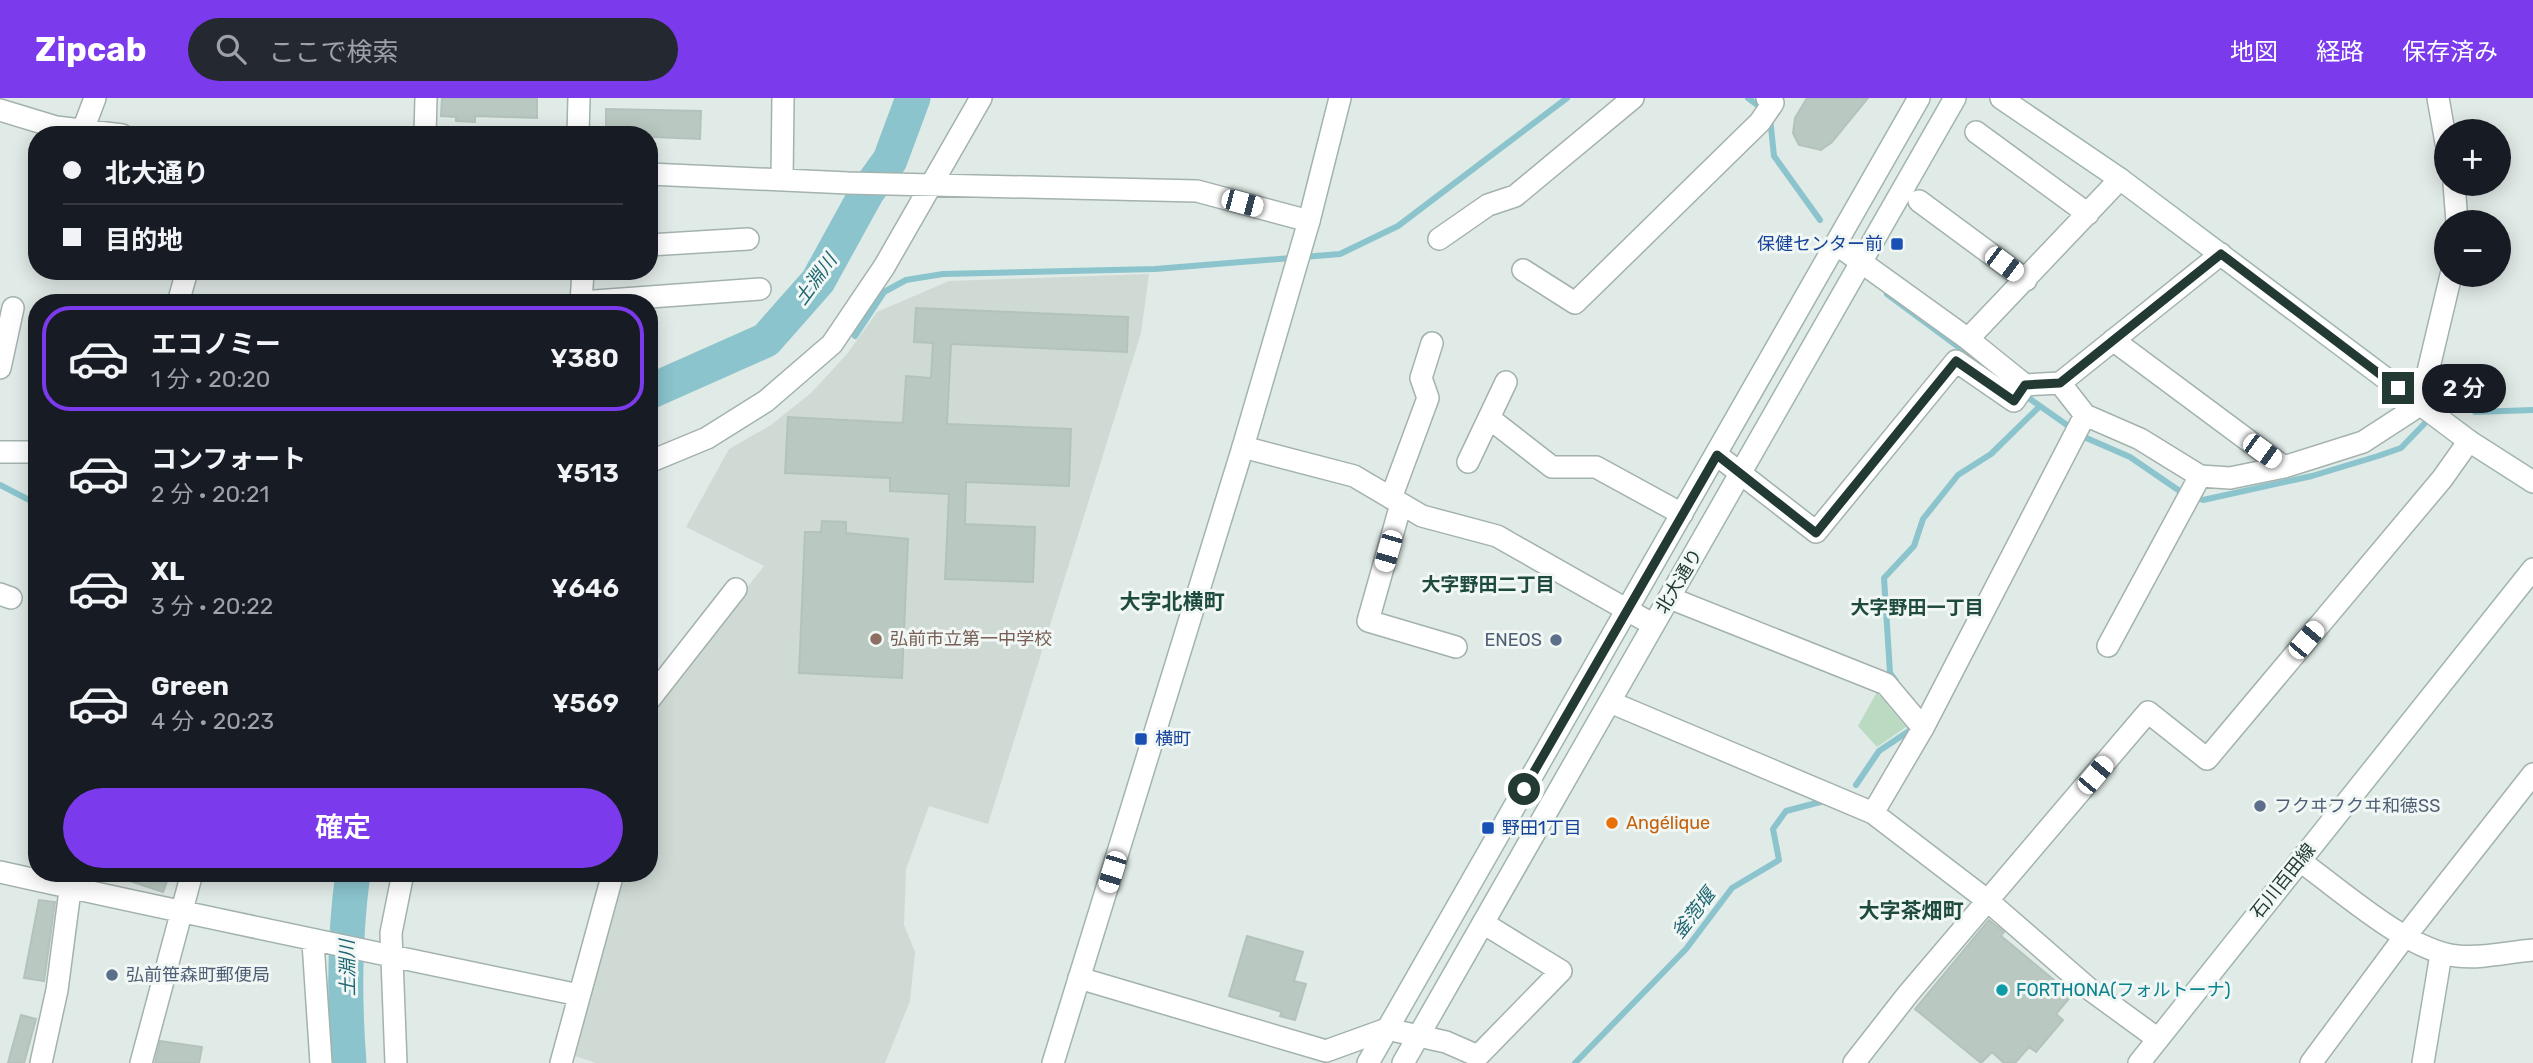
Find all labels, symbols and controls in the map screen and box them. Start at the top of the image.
search box [188,18,678,81]
text: Zipcab [35,30,146,69]
icon: search [212,30,250,68]
text: ここで検索 [268,37,399,68]
text: 地図 [2230,38,2278,66]
text: 経路 [2316,38,2364,66]
text: 保存済み [2402,38,2498,66]
map controls [2434,119,2511,287]
button: + [2434,119,2511,196]
text: 北大通り [105,158,209,189]
car [1219,187,1266,219]
button: − [2434,210,2511,287]
text: 目的地 [105,225,183,256]
place label: 保健センター前 [1757,233,1883,255]
marker: 保健センター前 [1889,236,1905,252]
car [1981,243,2028,285]
water label: 土淵川 [789,248,843,309]
icon: car [67,327,130,390]
text: エコノミー [151,329,281,360]
text: ¥380 [550,343,619,374]
callout: 2 分 [2422,364,2506,412]
text: 1 分 · 20:20 [151,365,270,393]
route end [2382,372,2414,404]
text: 2 分 [2443,374,2485,402]
car [2239,430,2286,472]
icon: car [67,442,130,505]
text: コンフォート [151,444,306,475]
text: ¥513 [556,458,619,489]
text: 2 分 · 20:21 [151,480,269,508]
car [1373,528,1404,574]
street label: 北大通り [1651,544,1707,618]
text: XL [151,556,184,587]
icon: car [67,557,130,620]
text: ¥646 [551,573,619,604]
district label: 大字野田二丁目 [1421,573,1555,596]
district label: 大字北横町 [1120,589,1225,614]
text: 3 分 · 20:22 [151,592,273,620]
district label: 大字野田一丁目 [1850,596,1984,619]
car [2285,617,2328,663]
place label: 弘前市立第一中学校 [890,628,1052,650]
place label: ENEOS [1484,629,1542,651]
marker: 弘前市立第一中学校 [868,631,884,647]
marker: ENEOS [1548,632,1564,648]
text: Green [151,671,229,702]
icon: car [67,672,130,735]
text: ¥569 [552,688,619,719]
text: 4 分 · 20:23 [151,707,274,735]
place label: 横町 [1155,728,1191,750]
marker: 横町 [1133,731,1149,747]
car [2074,752,2117,798]
route start [1508,773,1540,805]
button: 確定 [63,788,623,868]
place label: フクヰフクヰ和徳SS [2274,795,2440,817]
marker: フクヰフクヰ和徳SS [2252,798,2268,814]
place label: Angélique [1626,812,1710,834]
marker: Angélique [1604,815,1620,831]
place label: 野田1丁目 [1502,817,1582,839]
marker: 野田1丁目 [1480,820,1496,836]
street label: 石川百田線 [2246,839,2320,923]
car [1096,849,1129,895]
water label: 釜萢堰 [1667,881,1722,943]
district label: 大字茶畑町 [1859,898,1964,923]
water label: 土淵川 [335,937,359,997]
place label: 弘前笹森町郵便局 [126,964,270,986]
marker: 弘前笹森町郵便局 [104,967,120,983]
place label: FORTHONA(フォルトーナ) [2016,979,2230,1001]
marker: FORTHONA(フォルトーナ) [1994,982,2010,998]

